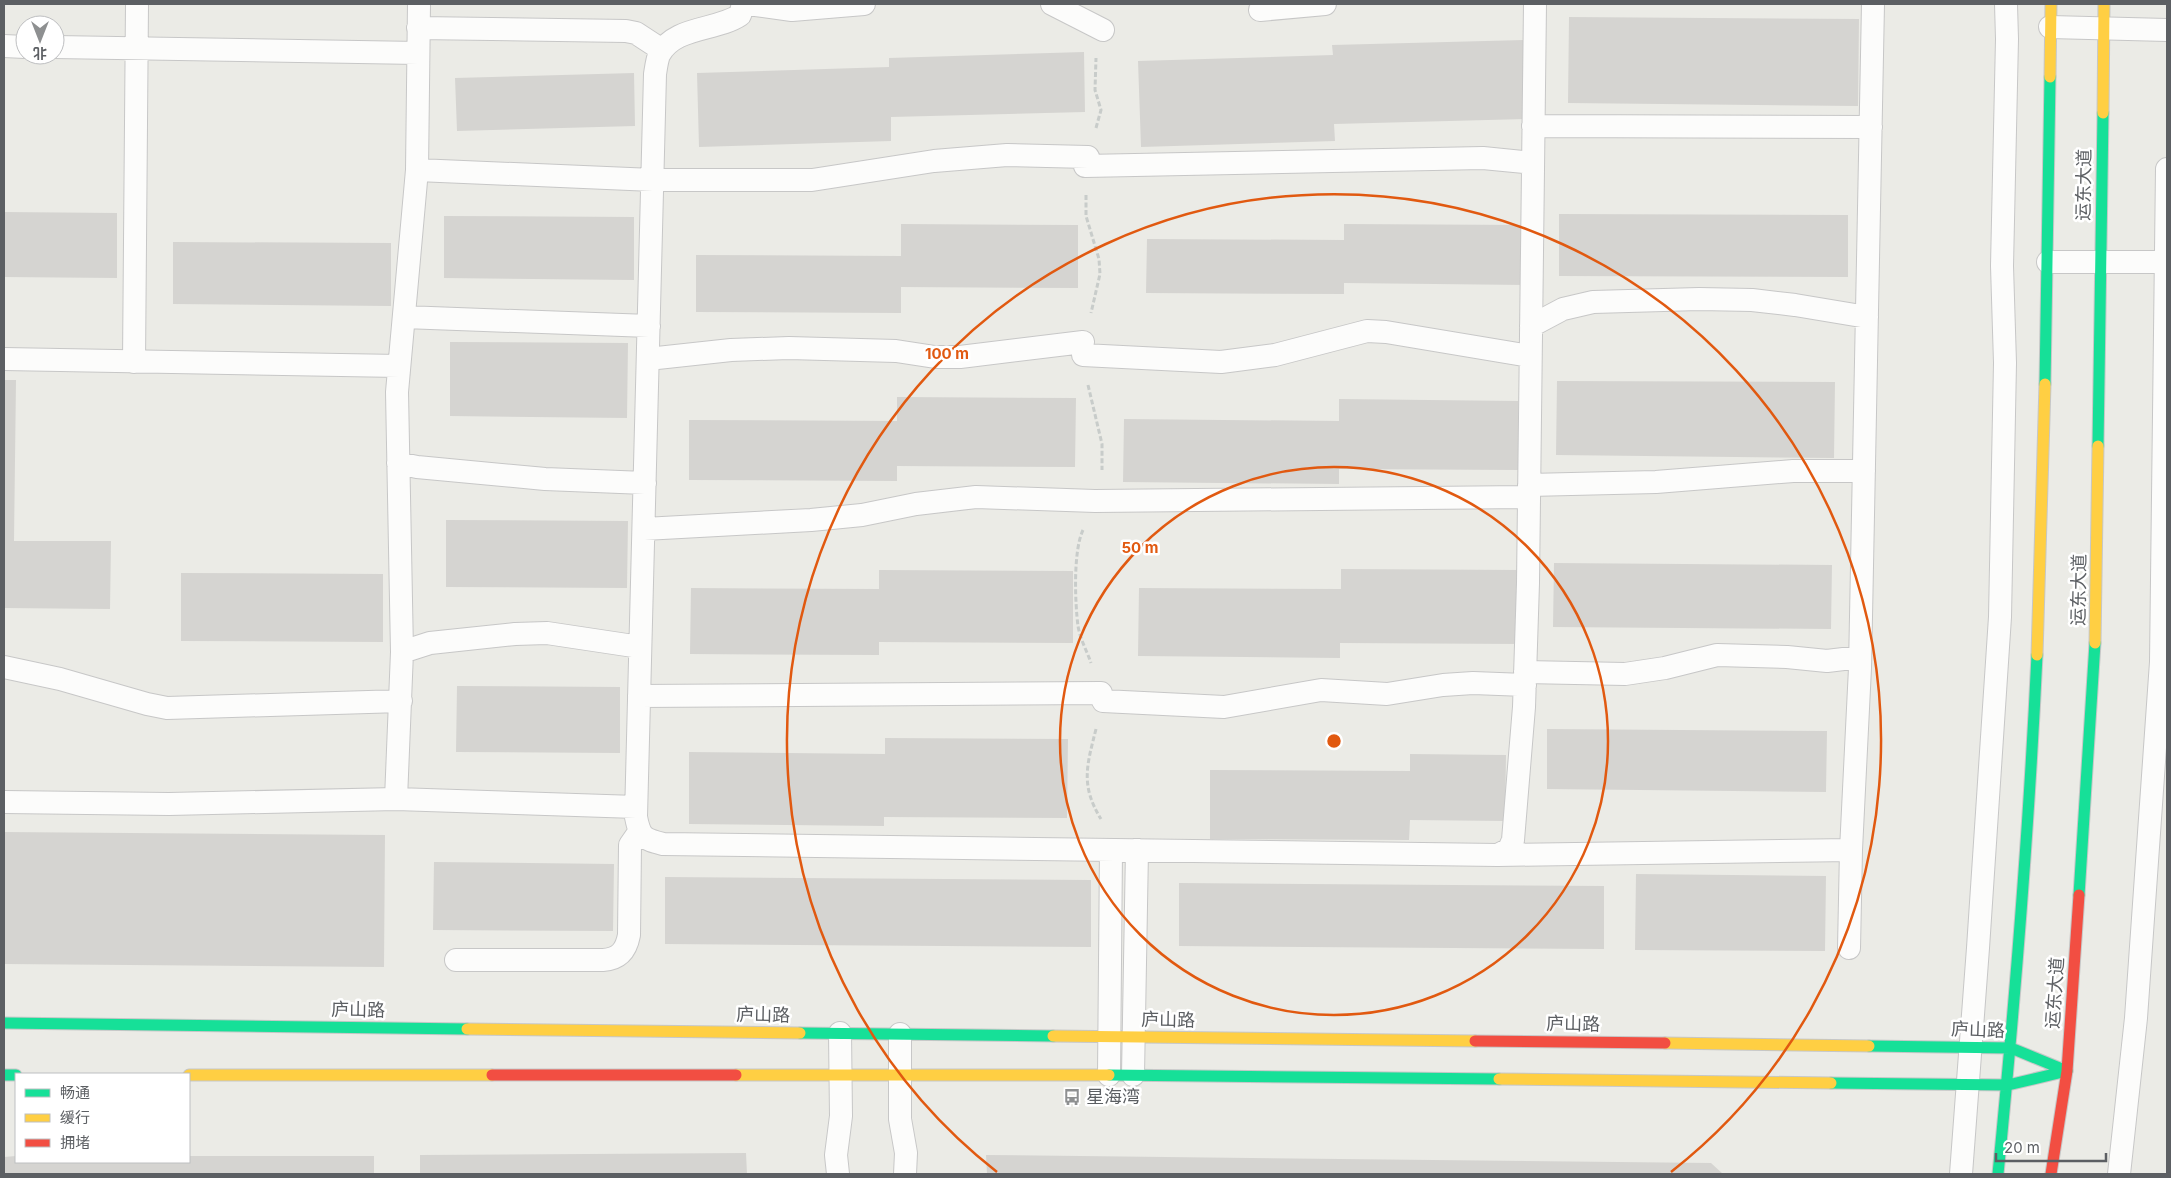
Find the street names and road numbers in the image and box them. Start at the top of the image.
street label: 运东大道 [2072,149,2095,221]
street label: 运东大道 [2067,554,2090,626]
street label: 运东大道 [2042,956,2067,1030]
street label: 庐山路 [331,999,385,1020]
street label: 庐山路 [736,1004,790,1025]
street label: 庐山路 [1141,1009,1195,1030]
street label: 庐山路 [1546,1013,1600,1034]
street label: 庐山路 [1951,1018,2005,1041]

